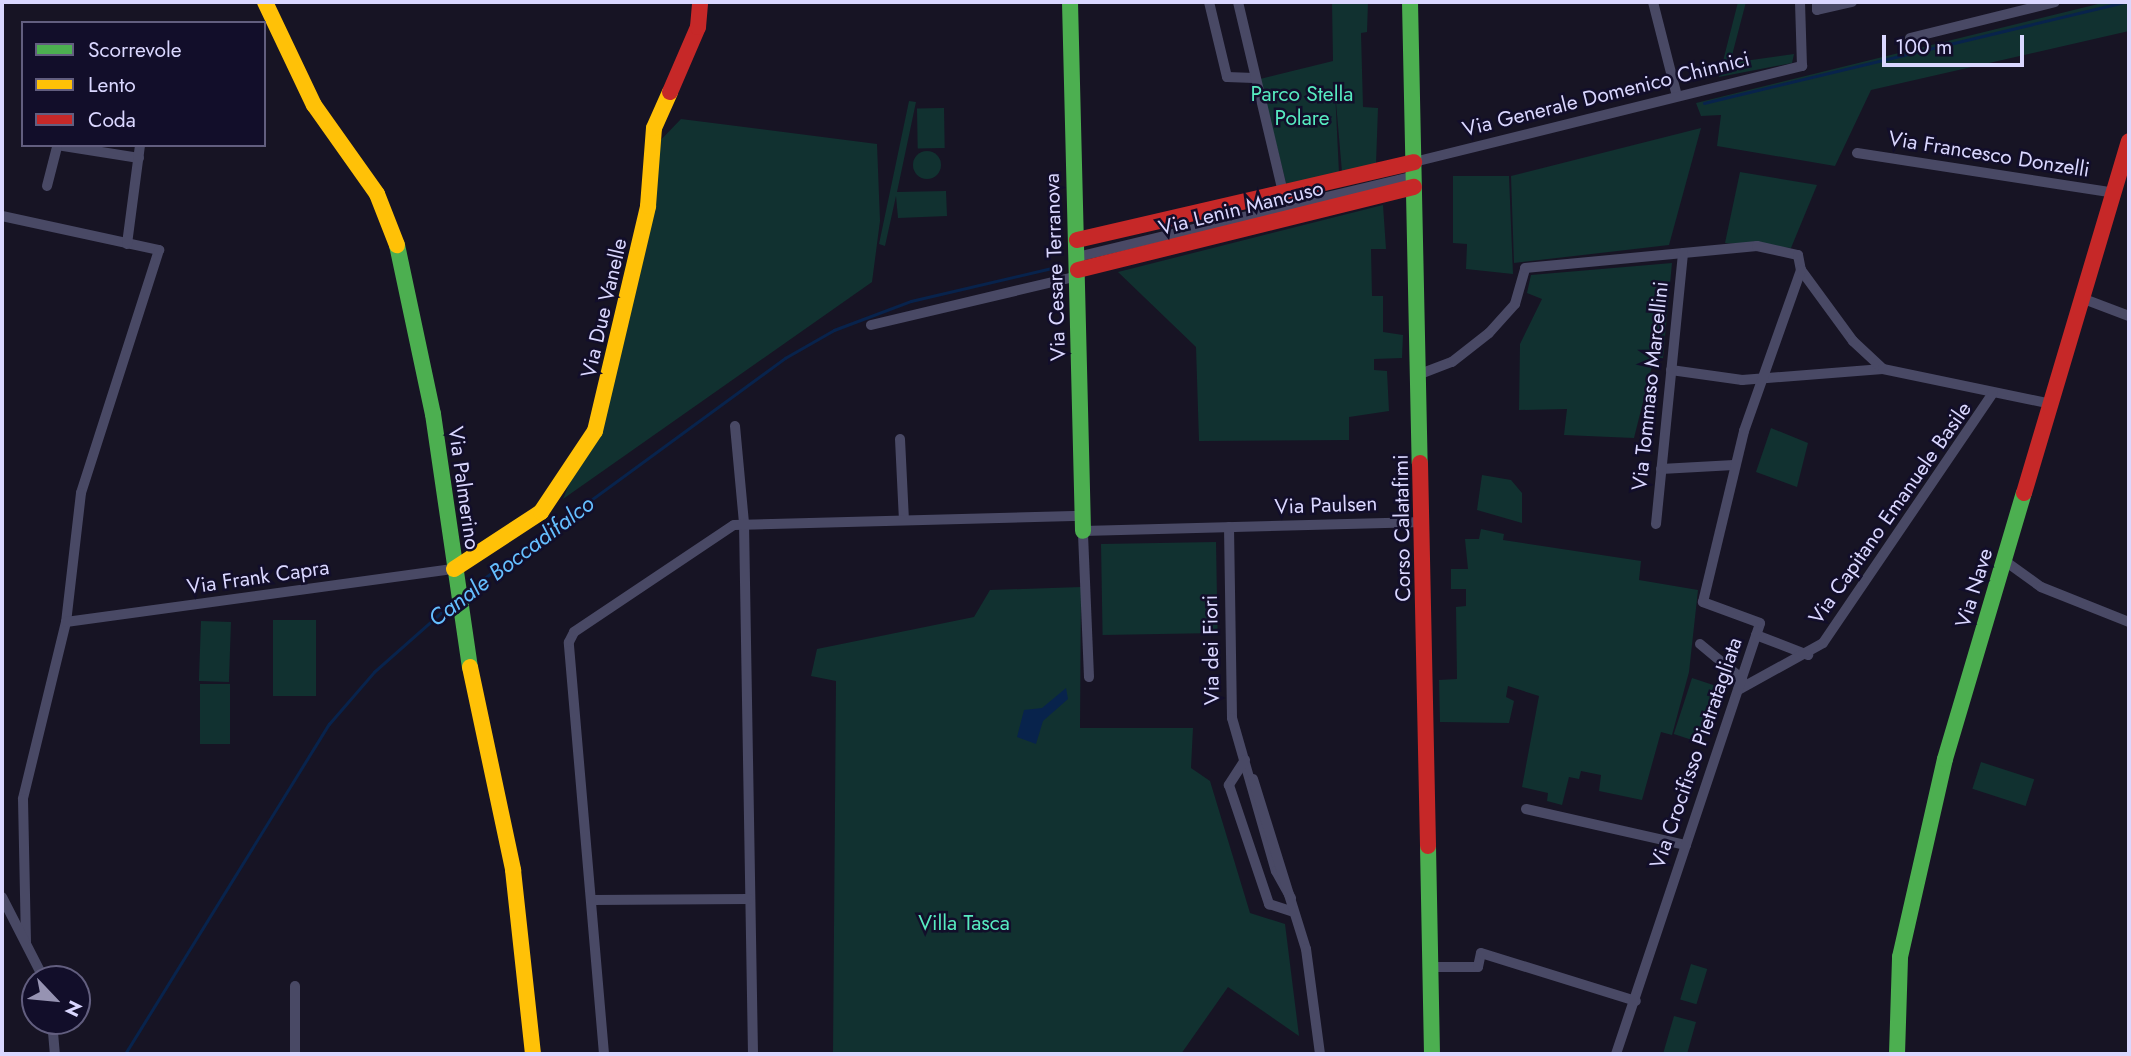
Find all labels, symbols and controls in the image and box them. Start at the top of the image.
legend [21,21,266,147]
scale bar [1886,21,2028,65]
text: 100 m [1895,32,1952,62]
text: Scorrevole [88,35,182,65]
street label: Via Generale Domenico Chinnici [1460,46,1752,142]
text: Lento [88,70,136,100]
park label: Parco Stella Polare [1251,81,1353,131]
text: Coda [88,105,136,135]
street label: Via Francesco Donzelli [1887,126,2091,182]
street label: Via Cesare Terranova [1039,173,1071,361]
street label: Via Lenin Mancuso [1156,175,1326,241]
street label: Via Due Vanelle [576,236,632,380]
street label: Via Tommaso Marcellini [1626,280,1674,492]
street label: Via Capitano Emanuele Basile [1803,397,1977,629]
street label: Via Palmerino [443,425,485,551]
street label: Corso Calatafimi [1388,454,1416,602]
water label: Canale Boccadifalco [423,490,599,632]
street label: Via Paulsen [1274,491,1378,519]
street label: Via Nave [1950,545,1998,631]
street label: Via Frank Capra [185,555,331,599]
street label: Via dei Fiori [1197,595,1225,705]
street label: Via Crocifisso Pietratagliata [1645,634,1747,872]
park label: Villa Tasca [918,910,1010,936]
north arrow [21,965,91,1035]
text: N [58,996,89,1021]

